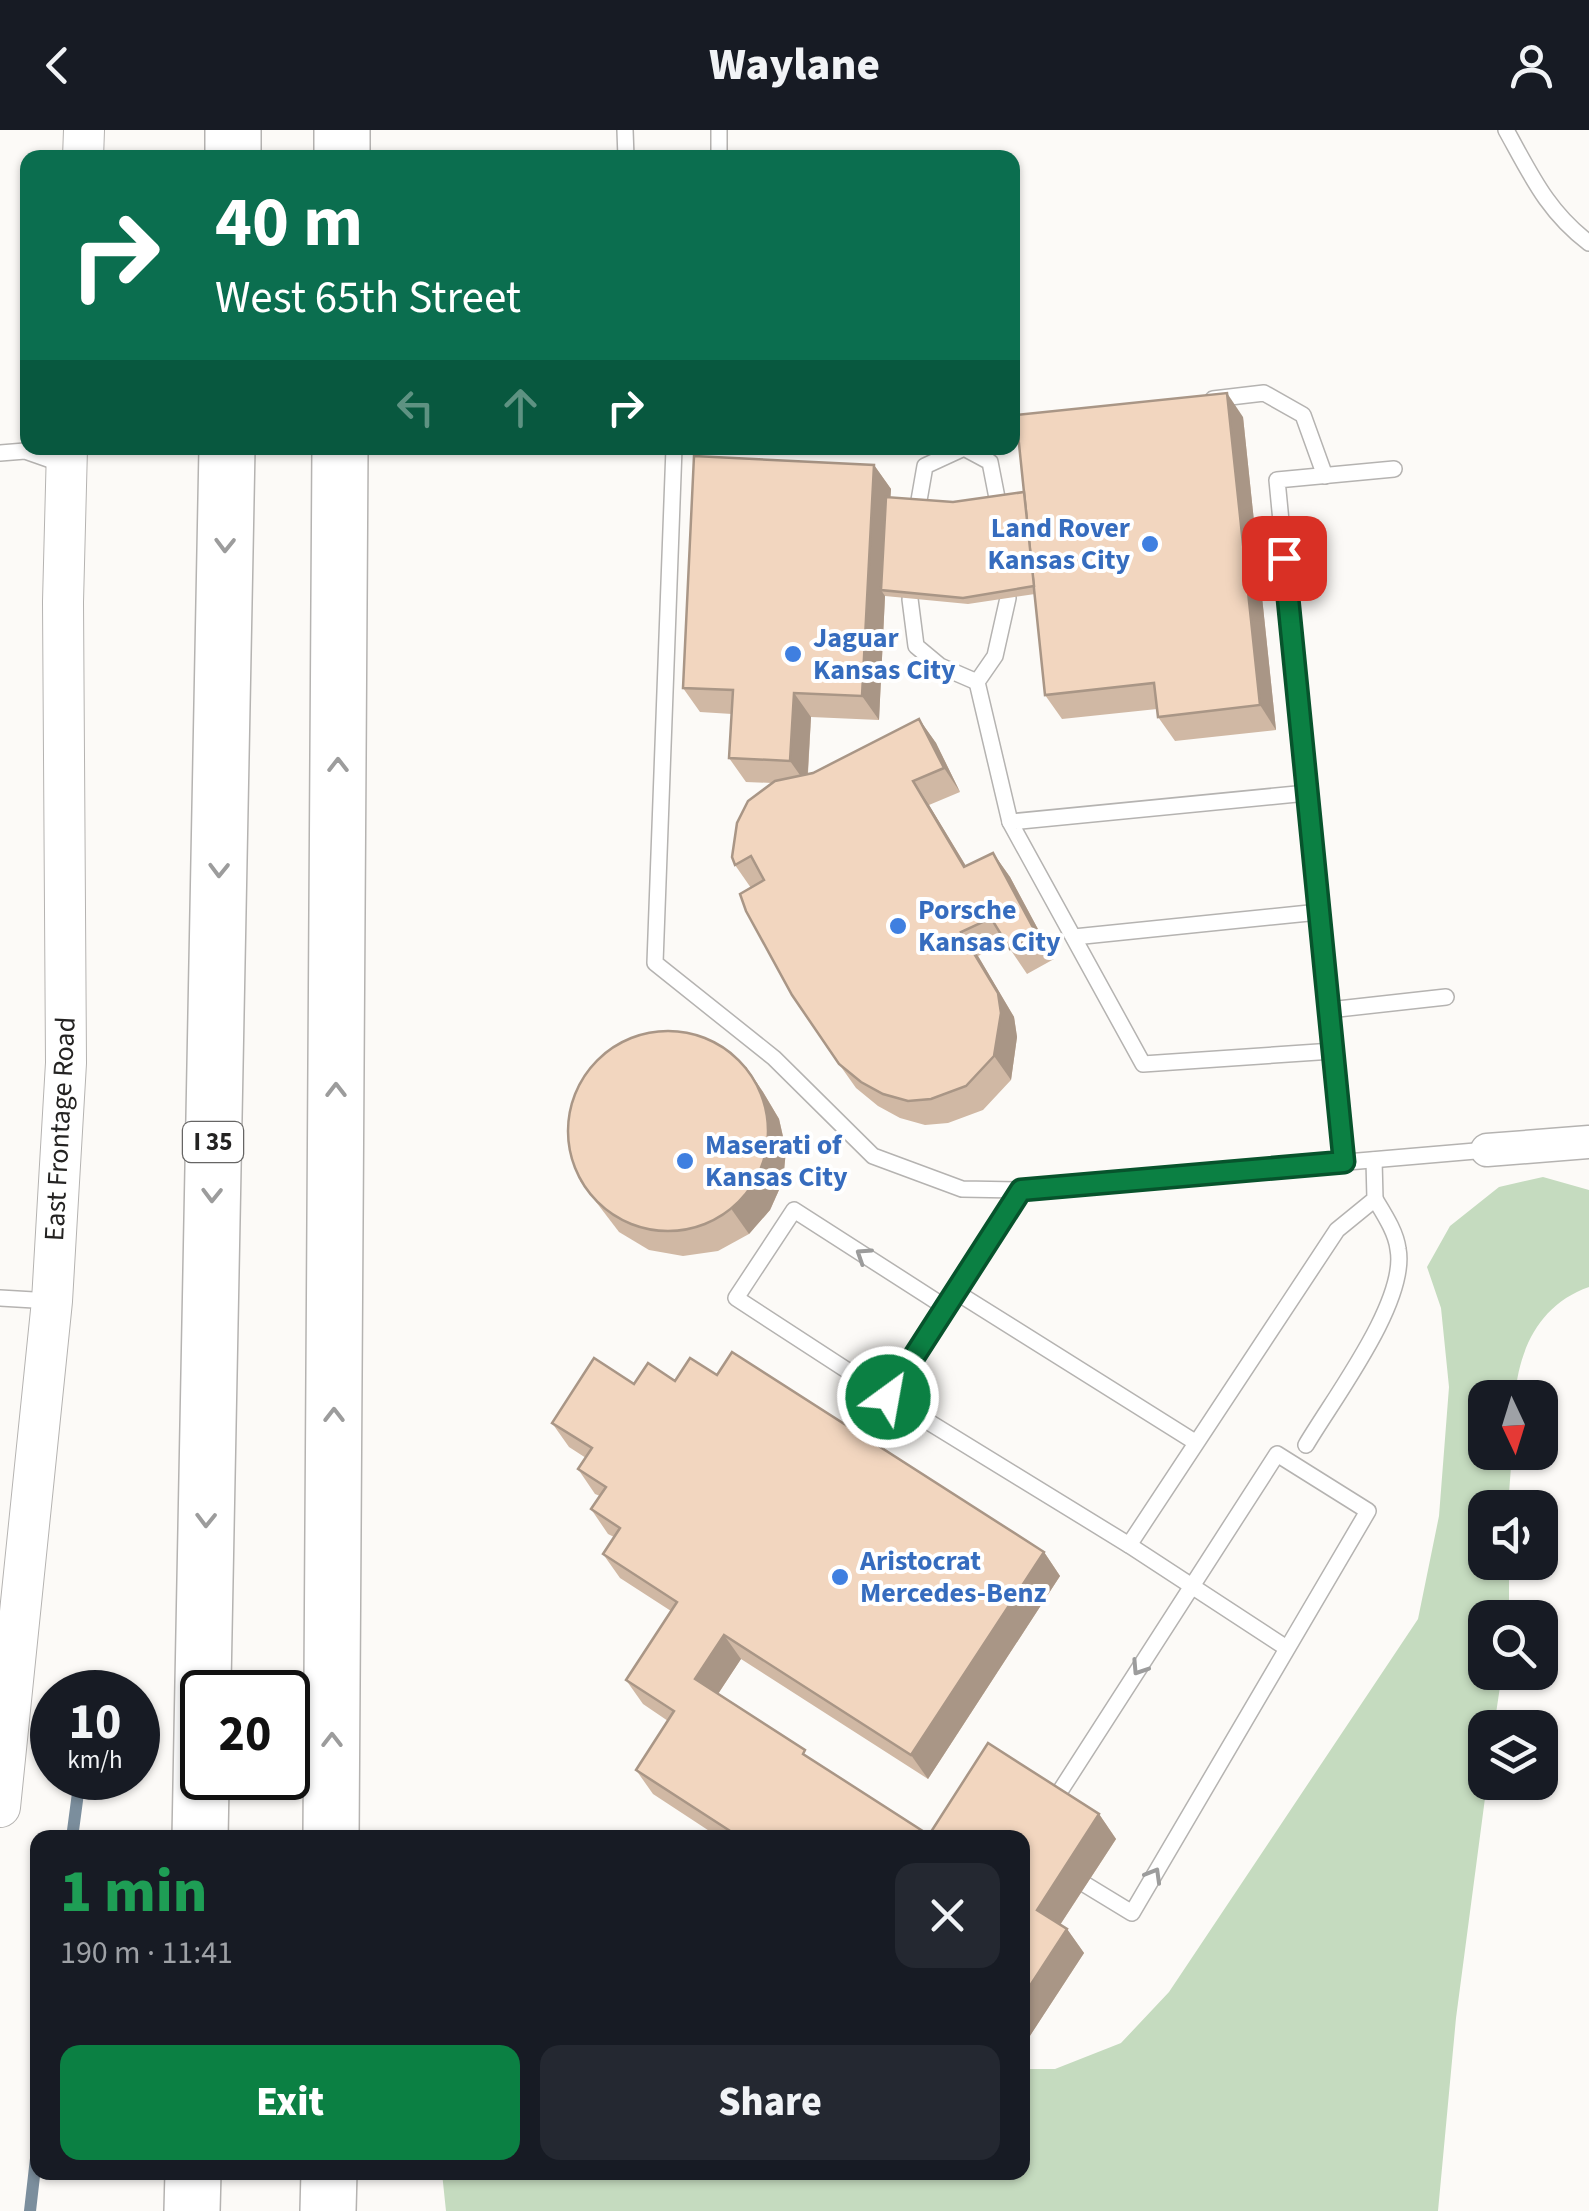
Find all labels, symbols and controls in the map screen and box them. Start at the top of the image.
text: Waylane [709,33,880,97]
icon: back [30,38,85,93]
icon: person [1504,38,1559,93]
text: 40 m [215,173,363,273]
icon: right [50,190,180,320]
text: West 65th Street [215,266,521,330]
icon: left [388,380,443,435]
icon: ahead [493,380,548,435]
icon: right [598,380,653,435]
place label: Land Rover Kansas City [988,508,1131,580]
pin [1242,516,1327,601]
icon: arrive [1257,531,1312,586]
marker: Land Rover Kansas City [1139,533,1161,555]
one-way arrow [214,538,236,553]
place label: Jaguar Kansas City [813,618,956,690]
marker: Jaguar Kansas City [782,643,804,665]
one-way arrow [327,757,349,772]
one-way arrow [208,862,229,878]
place label: Porsche Kansas City [918,890,1061,962]
marker: Porsche Kansas City [887,915,909,937]
street label: East Frontage Road [34,1016,86,1242]
one-way arrow [325,1082,347,1098]
road number: I 35 [183,1122,243,1162]
place label: Maserati of Kansas City [705,1125,848,1197]
marker: Maserati of Kansas City [674,1150,696,1172]
one-way arrow [202,1187,223,1203]
one-way arrow [856,1248,874,1267]
position arrow [836,1345,940,1449]
north arrow [1468,1380,1558,1470]
map controls [1468,1380,1558,1800]
one-way arrow [323,1407,345,1422]
button: sound [1468,1490,1558,1580]
one-way arrow [195,1512,217,1528]
place label: Aristocrat Mercedes-Benz [859,1541,1047,1613]
marker: Aristocrat Mercedes-Benz [829,1566,851,1588]
button: search [1468,1600,1558,1690]
one-way arrow [1132,1657,1151,1675]
speed limit sign: 20 [180,1670,310,1800]
text: 10 [69,1687,121,1758]
button: layers [1468,1710,1558,1800]
one-way arrow [321,1732,343,1748]
text: km/h [67,1742,123,1778]
text: 1 min [60,1850,207,1935]
button: close [895,1863,1000,1968]
one-way arrow [1142,1868,1161,1886]
text: 190 m · 11:41 [60,1930,233,1976]
button: Exit [60,2045,520,2160]
button: Share [540,2045,1000,2160]

